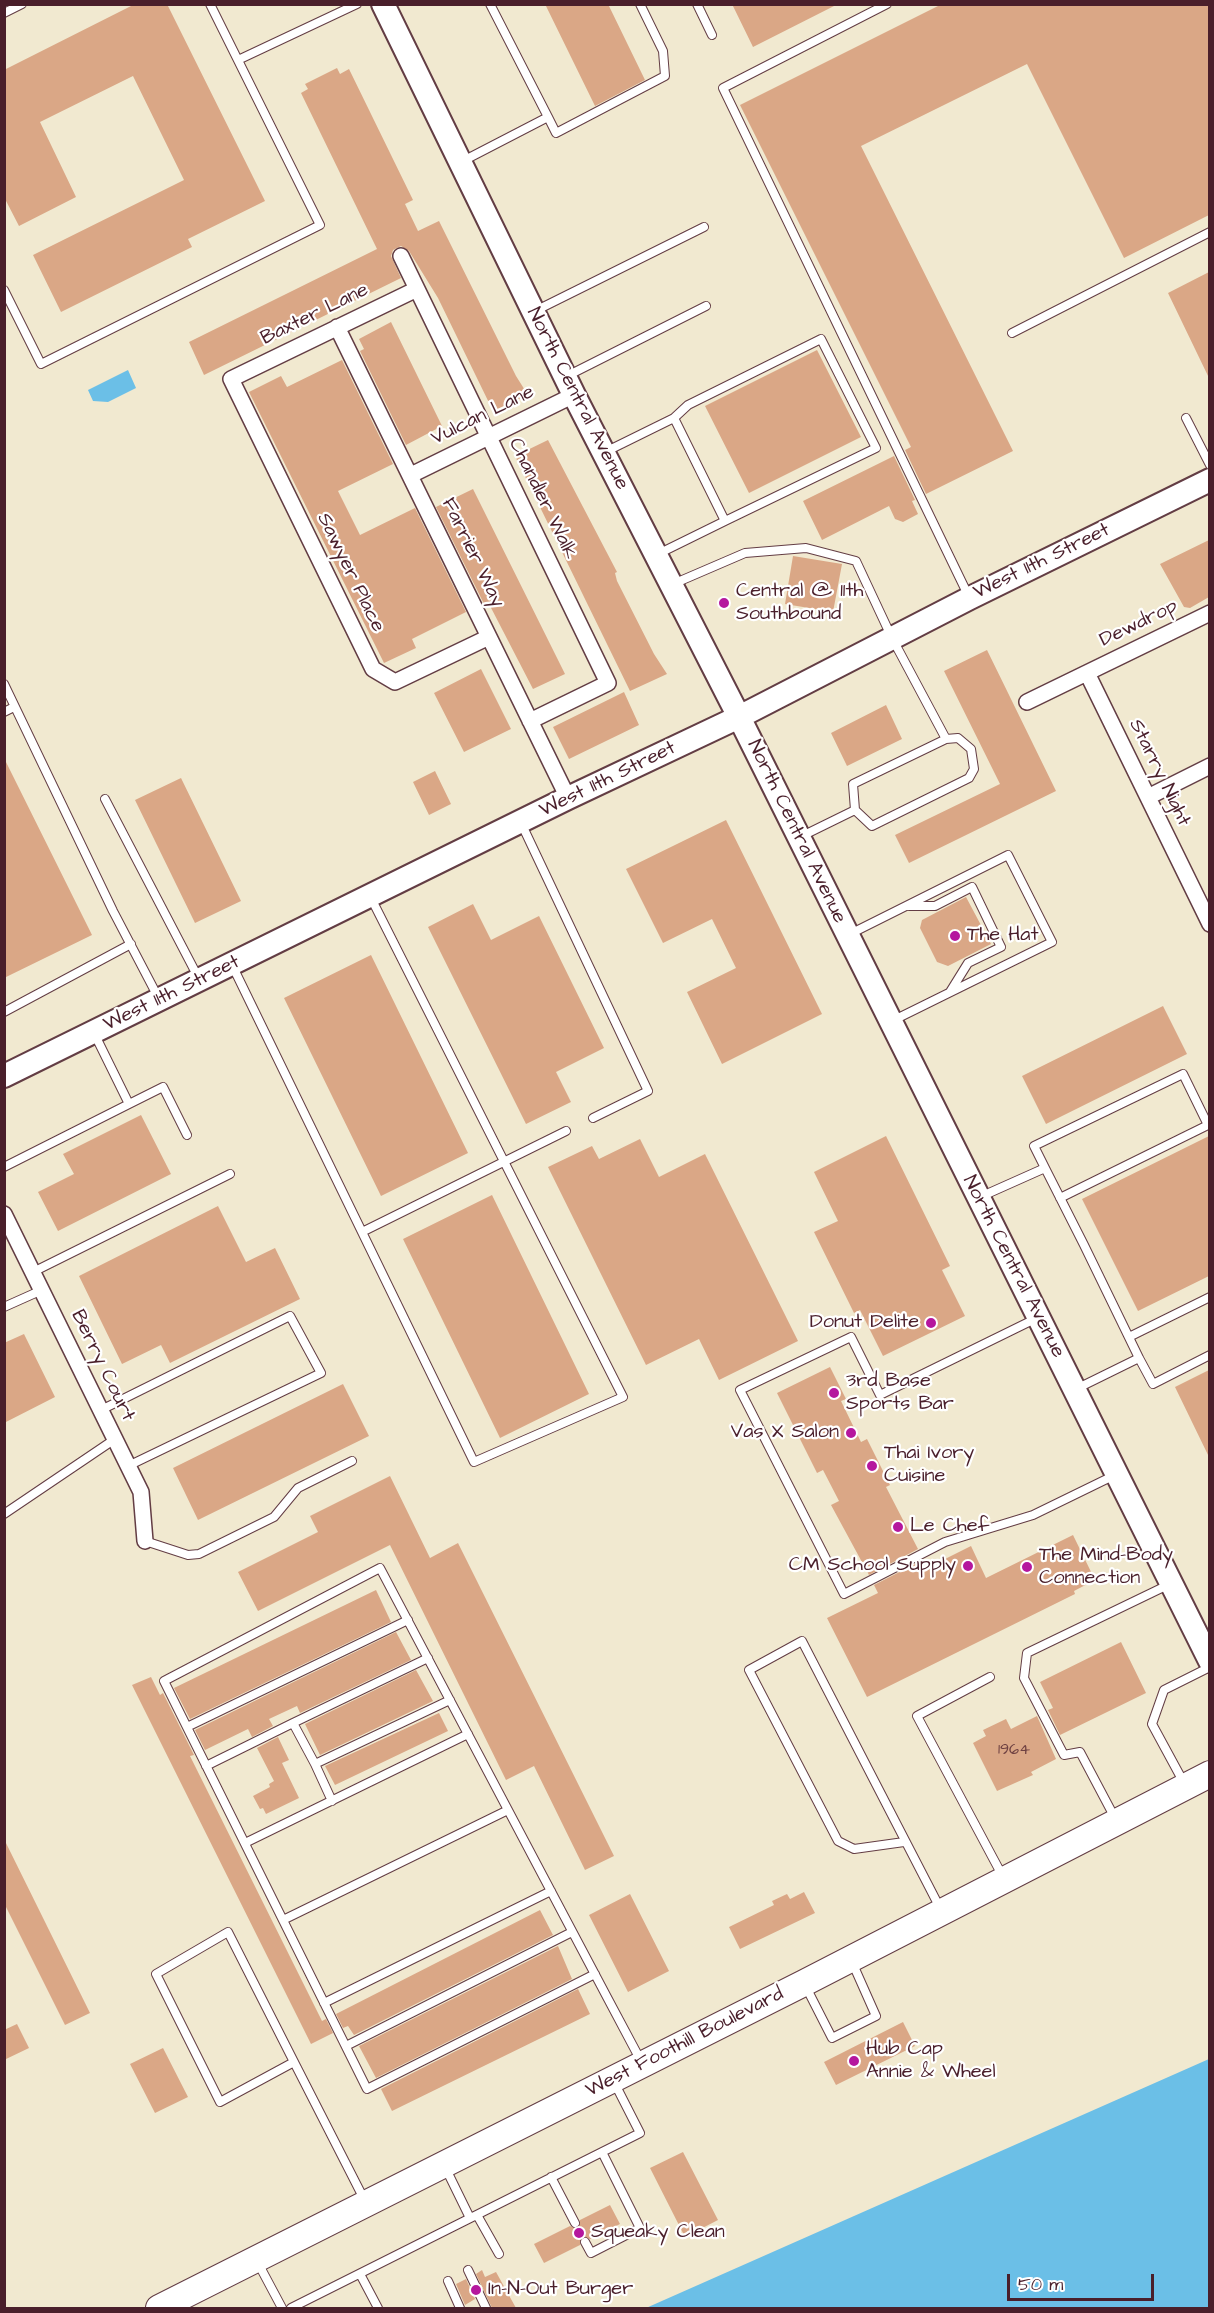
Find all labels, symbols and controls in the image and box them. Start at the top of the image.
street label: Baxter Lane [257,279,373,351]
street label: North Central Avenue [521,304,633,494]
street label: Vulcan Lane [428,381,538,451]
street label: Chandler Walk [502,434,582,564]
street label: Farrier Way [435,494,509,612]
street label: Sawyer Place [311,510,389,636]
street label: West 11th Street [970,519,1114,605]
place label: Central @ 11th Southbound [736,580,863,627]
street label: Dewdrop [1096,595,1182,653]
marker: Central @ 11th Southbound [717,596,731,610]
street label: Starry Night [1123,716,1195,830]
street label: North Central Avenue [741,736,851,928]
street label: West 11th Street [536,737,680,823]
place label: The Hat [967,924,1039,948]
marker: The Hat [948,929,962,943]
street label: West 11th Street [100,951,244,1037]
street label: North Central Avenue [957,1172,1069,1362]
street label: Berry Court [65,1306,139,1426]
place label: Donut Delite [810,1311,919,1335]
marker: Donut Delite [924,1316,938,1330]
place label: 3rd Base Sports Bar [846,1370,954,1417]
marker: 3rd Base Sports Bar [827,1386,841,1400]
place label: Vas X Salon [731,1421,839,1445]
marker: Vas X Salon [844,1426,858,1440]
place label: Thai Ivory Cuisine [884,1442,974,1489]
marker: Thai Ivory Cuisine [865,1459,879,1473]
place label: Le Chef [910,1515,989,1539]
marker: Le Chef [891,1520,905,1534]
place label: The Mind-Body Connection [1039,1544,1173,1591]
place label: CM School Supply [789,1554,956,1578]
marker: CM School Supply [961,1559,975,1573]
marker: The Mind-Body Connection [1020,1560,1034,1574]
house number: 1964 [998,1741,1030,1761]
street label: West Foothill Boulevard [582,1983,788,2103]
place label: Hub Cap Annie & Wheel [866,2038,996,2085]
marker: Hub Cap Annie & Wheel [847,2054,861,2068]
place label: Squeaky Clean [591,2221,725,2245]
marker: Squeaky Clean [572,2226,586,2240]
scale bar [1010,2262,1157,2300]
text: 50 m [1018,2272,1063,2297]
place label: In-N-Out Burger [488,2278,633,2302]
marker: In-N-Out Burger [469,2283,483,2297]

